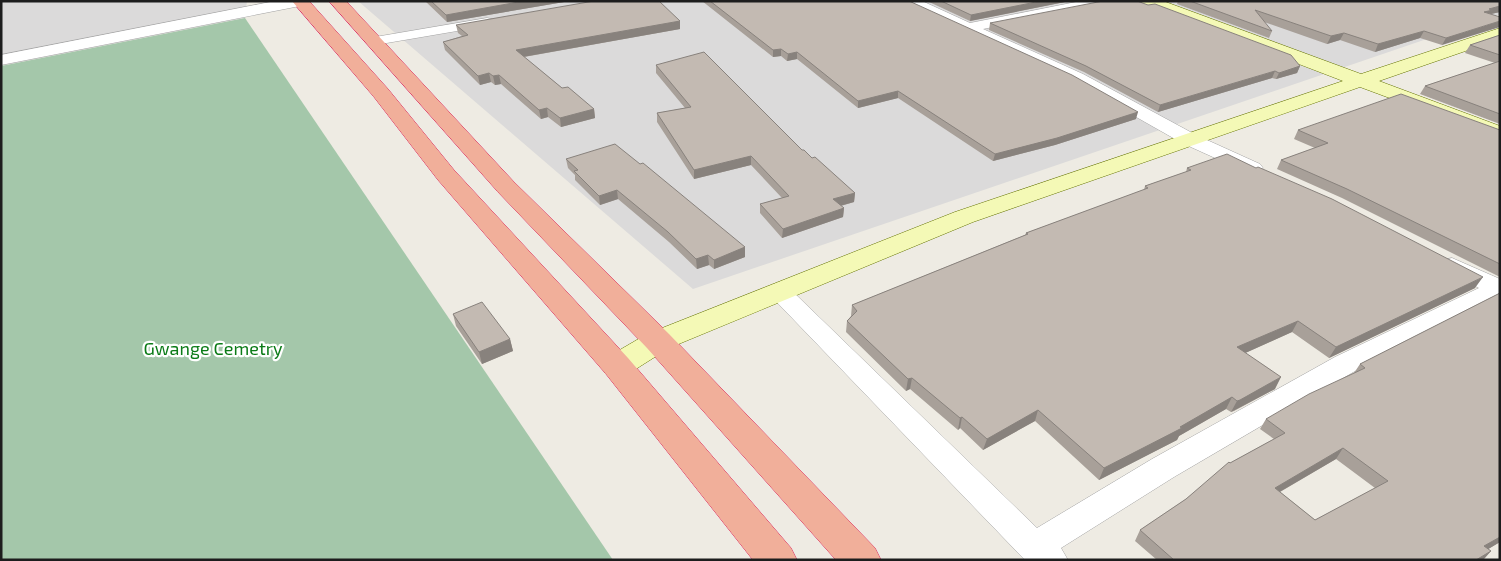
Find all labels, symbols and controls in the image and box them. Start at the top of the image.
park label: Gwange Cemetry [143,337,283,359]

